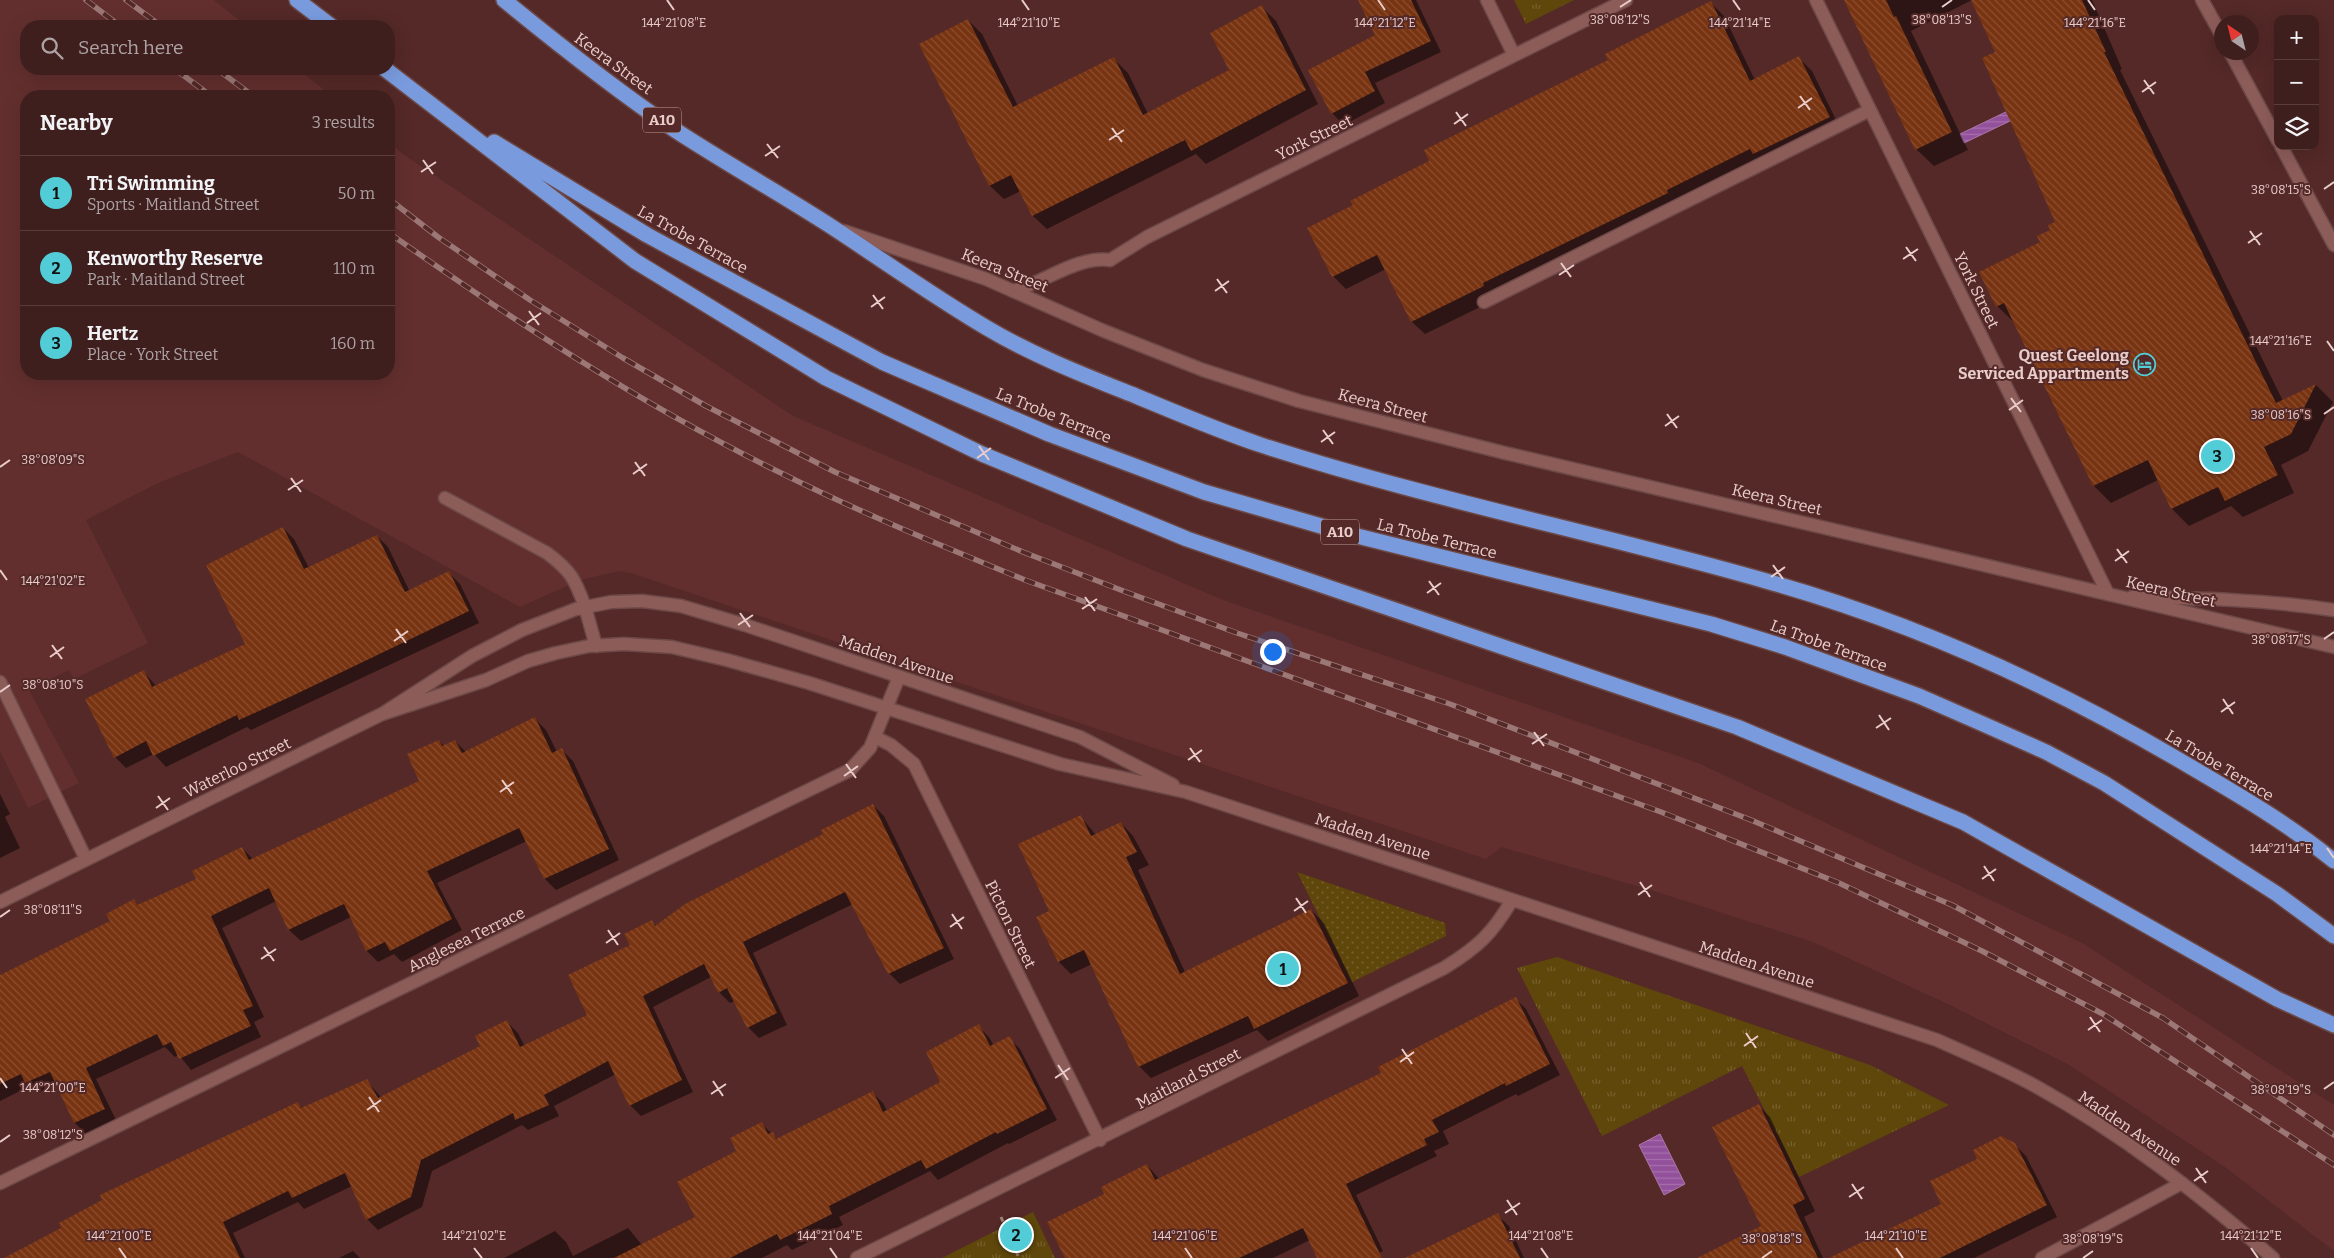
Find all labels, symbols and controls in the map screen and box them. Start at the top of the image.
text: 38°08'12"S [1590,13,1650,27]
text: 38°08'13"S [1912,13,1972,27]
north arrow [2214,15,2259,60]
map controls [2274,15,2319,150]
button: + [2274,15,2319,60]
text: 144°21'08"E [642,16,706,30]
text: 144°21'10"E [998,16,1060,30]
text: 144°21'12"E [1354,16,1416,30]
text: 144°21'14"E [1709,16,1771,30]
text: 144°21'16"E [2064,16,2126,30]
search box [20,20,395,75]
street label: Keera Street [571,29,657,98]
icon: search [38,34,66,62]
text: Search here [78,36,183,59]
button: − [2274,60,2319,105]
button: layers [2274,105,2319,150]
road number: A10 [643,108,681,132]
text: Nearby [40,110,113,136]
street label: York Street [1273,111,1356,164]
text: 3 results [312,113,375,132]
text: Tri Swimming [87,172,215,195]
text: 38°08'15"S [2251,183,2311,197]
text: 1 [53,184,59,203]
text: 50 m [338,184,375,203]
text: Sports · Maitland Street [87,195,259,214]
street label: La Trobe Terrace [634,201,751,278]
street label: Keera Street [959,244,1051,297]
text: Kenworthy Reserve [87,247,263,270]
street label: York Street [1950,249,2003,332]
text: 2 [51,259,61,278]
text: 110 m [333,259,375,278]
text: Park · Maitland Street [87,270,245,289]
text: Hertz [87,322,138,345]
text: 3 [51,334,61,353]
text: 160 m [330,334,375,353]
text: 144°21'16"E [2250,334,2312,348]
text: Place · York Street [87,345,218,364]
place label: Quest Geelong Serviced Appartments [1958,346,2129,383]
hotel icon: Quest Geelong Serviced Appartments [2133,352,2157,376]
street label: La Trobe Terrace [993,384,1114,447]
street label: Keera Street [1336,384,1430,427]
text: 38°08'16"S [2251,408,2311,422]
pin: 3 [2201,437,2233,475]
text: 38°08'09"S [21,453,85,467]
street label: Keera Street [1730,480,1824,519]
street label: La Trobe Terrace [1375,514,1499,563]
road number: A10 [1321,520,1359,544]
street label: Keera Street [2124,572,2218,611]
text: 144°21'02"E [21,574,85,588]
street label: La Trobe Terrace [1768,616,1890,675]
street label: Madden Avenue [837,631,957,688]
text: 38°08'17"S [2251,633,2311,647]
your location [1260,639,1286,665]
text: 38°08'10"S [22,678,84,692]
street label: La Trobe Terrace [2162,726,2277,805]
street label: Waterloo Street [181,733,294,801]
street label: Madden Avenue [1313,809,1433,864]
text: 144°21'14"E [2250,842,2312,856]
street label: Picton Street [981,877,1040,971]
text: 38°08'11"S [24,903,82,917]
street label: Anglesea Terrace [405,903,528,976]
street label: Madden Avenue [1697,937,1817,992]
pin: 1 [1267,950,1299,988]
street label: Maitland Street [1133,1044,1244,1113]
text: 144°21'00"E [20,1081,86,1095]
text: 38°08'19"S [2251,1083,2311,1097]
street label: Madden Avenue [2075,1087,2185,1170]
text: 38°08'12"S [23,1128,83,1142]
pin: 2 [1000,1216,1032,1254]
text: 144°21'00"E [86,1229,152,1243]
text: 144°21'02"E [442,1229,506,1243]
text: 144°21'04"E [798,1229,862,1243]
text: 144°21'06"E [1153,1229,1217,1243]
text: 144°21'08"E [1509,1229,1573,1243]
text: 144°21'10"E [1865,1229,1927,1243]
text: 144°21'12"E [2220,1229,2282,1243]
text: 38°08'18"S [1742,1232,1802,1246]
text: 38°08'19"S [2063,1232,2123,1246]

